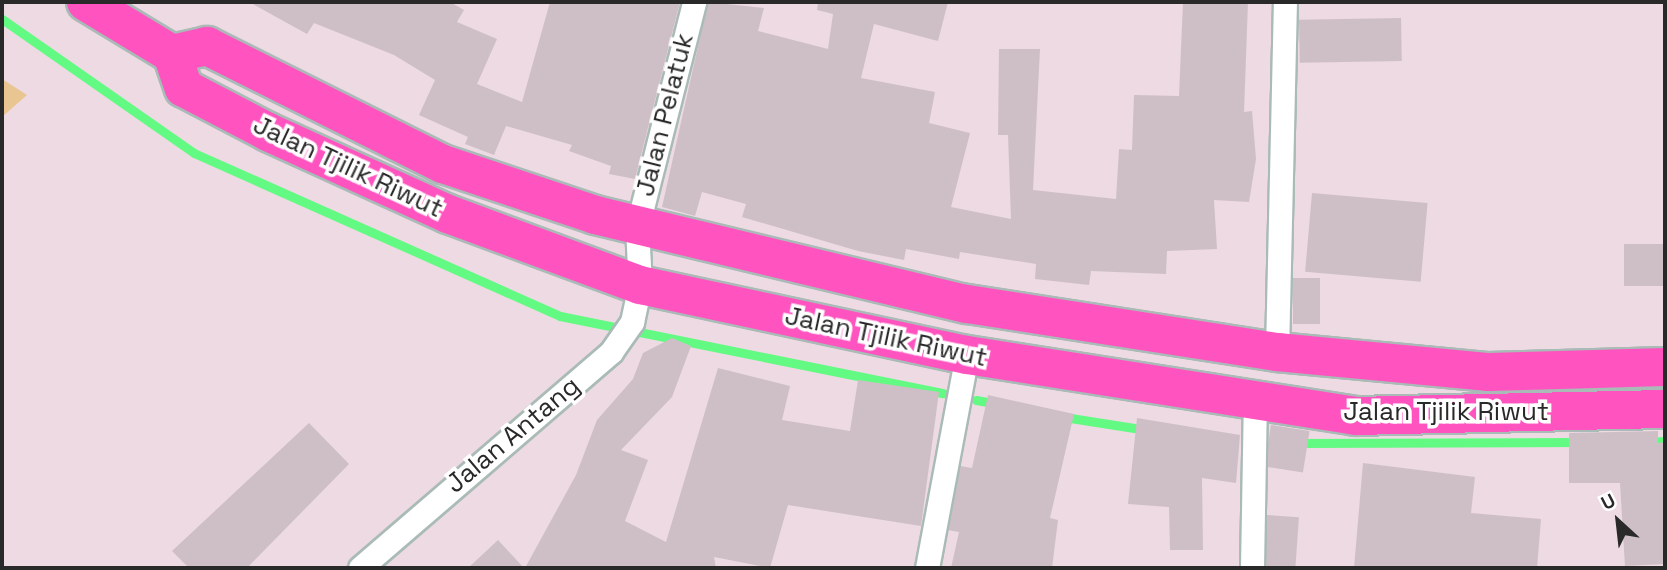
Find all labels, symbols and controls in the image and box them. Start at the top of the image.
street label: Jalan Pelatuk [630,30,700,200]
street label: Jalan Tjilik Riwut [248,109,448,225]
street label: Jalan Tjilik Riwut [782,300,990,374]
street label: Jalan Antang [440,370,586,500]
street label: Jalan Tjilik Riwut [1343,396,1549,428]
north arrow [1583,486,1653,556]
text: U [1597,488,1620,516]

